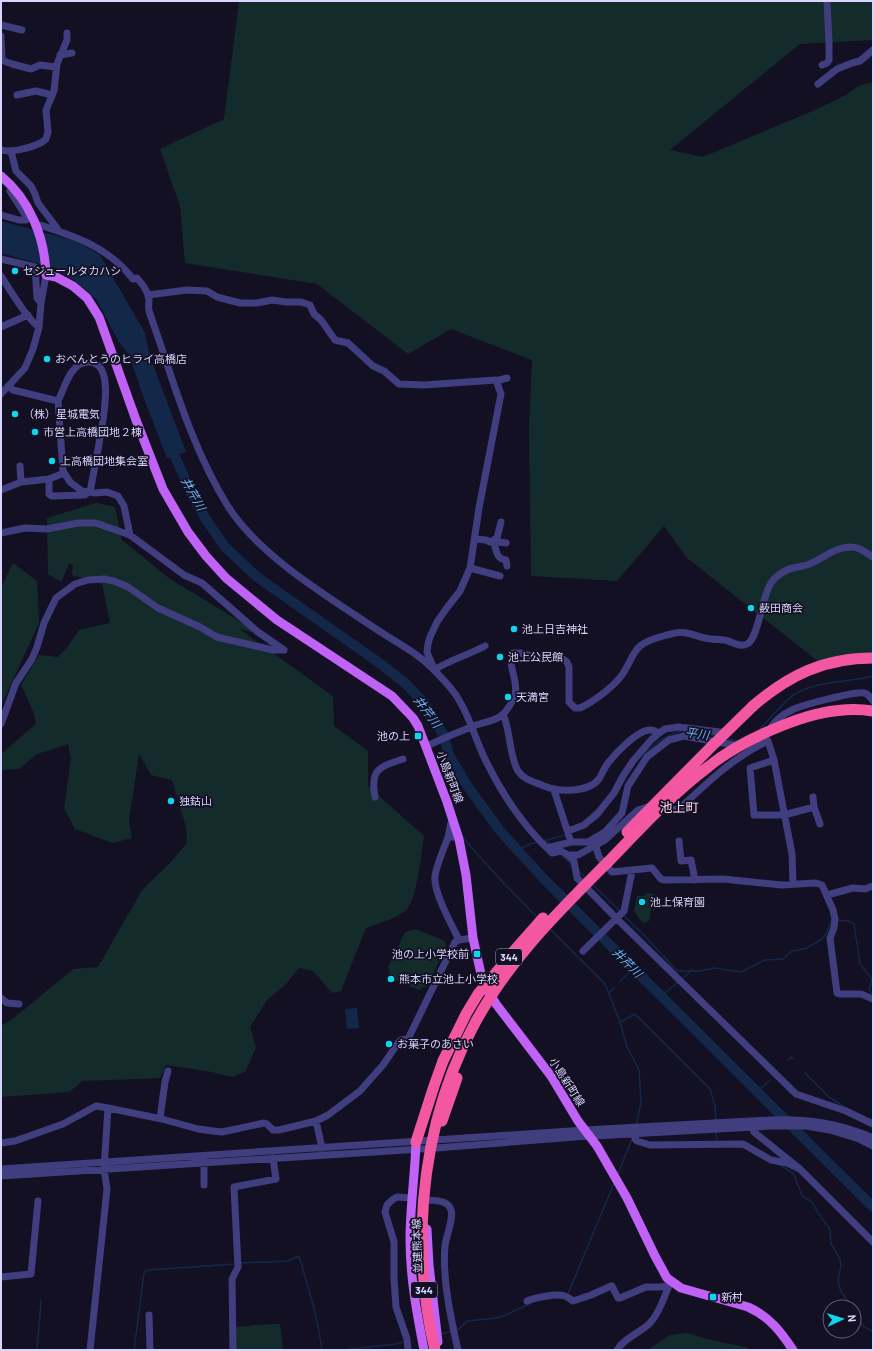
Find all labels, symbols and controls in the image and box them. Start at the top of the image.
place label: セジュールタカハシ [23,264,121,277]
marker: セジュールタカハシ [10,266,20,276]
place label: おべんとうのヒライ高橋店 [55,352,187,365]
marker: おべんとうのヒライ高橋店 [42,354,52,364]
place label: （株）星城電気 [23,407,100,420]
marker: （株）星城電気 [10,409,20,419]
place label: 市営上高橋団地２棟 [43,425,142,438]
marker: 市営上高橋団地２棟 [30,427,40,437]
place label: 上高橋団地集会室 [60,454,148,467]
marker: 上高橋団地集会室 [47,456,57,466]
water label: 井芹川 [179,474,210,514]
place label: 薮田商会 [759,601,803,614]
marker: 薮田商会 [746,603,756,613]
place label: 池上日吉神社 [522,622,588,635]
marker: 池上日吉神社 [509,624,519,634]
place label: 池上公民館 [508,650,563,663]
marker: 池上公民館 [495,652,505,662]
place label: 天満宮 [516,690,549,703]
marker: 天満宮 [503,692,513,702]
water label: 井芹川 [411,693,445,732]
water label: 平川 [684,724,712,742]
place label: 池の上 [377,729,410,742]
marker: 池の上 [413,731,423,741]
street label: 小島新町線 [435,749,466,805]
place label: 独鈷山 [179,794,212,807]
marker: 独鈷山 [166,796,176,806]
district label: 池上町 [659,799,699,815]
place label: 池上保育園 [650,895,705,908]
marker: 池上保育園 [637,897,647,907]
water label: 井芹川 [610,945,647,981]
place label: 池の上小学校前 [392,947,469,960]
marker: 池の上小学校前 [472,949,482,959]
road number: 344 [496,949,522,965]
place label: 熊本市立池上小学校 [399,972,498,985]
marker: 熊本市立池上小学校 [386,974,396,984]
place label: お菓子のあさい [397,1037,474,1050]
marker: お菓子のあさい [384,1039,394,1049]
street label: 小島新町線 [547,1055,588,1108]
street label: 並建熊本線 [409,1218,424,1274]
road number: 344 [411,1282,437,1298]
place label: 新村 [721,1290,743,1303]
marker: 新村 [708,1292,718,1302]
north arrow [822,1299,862,1339]
text: N [846,1314,859,1322]

